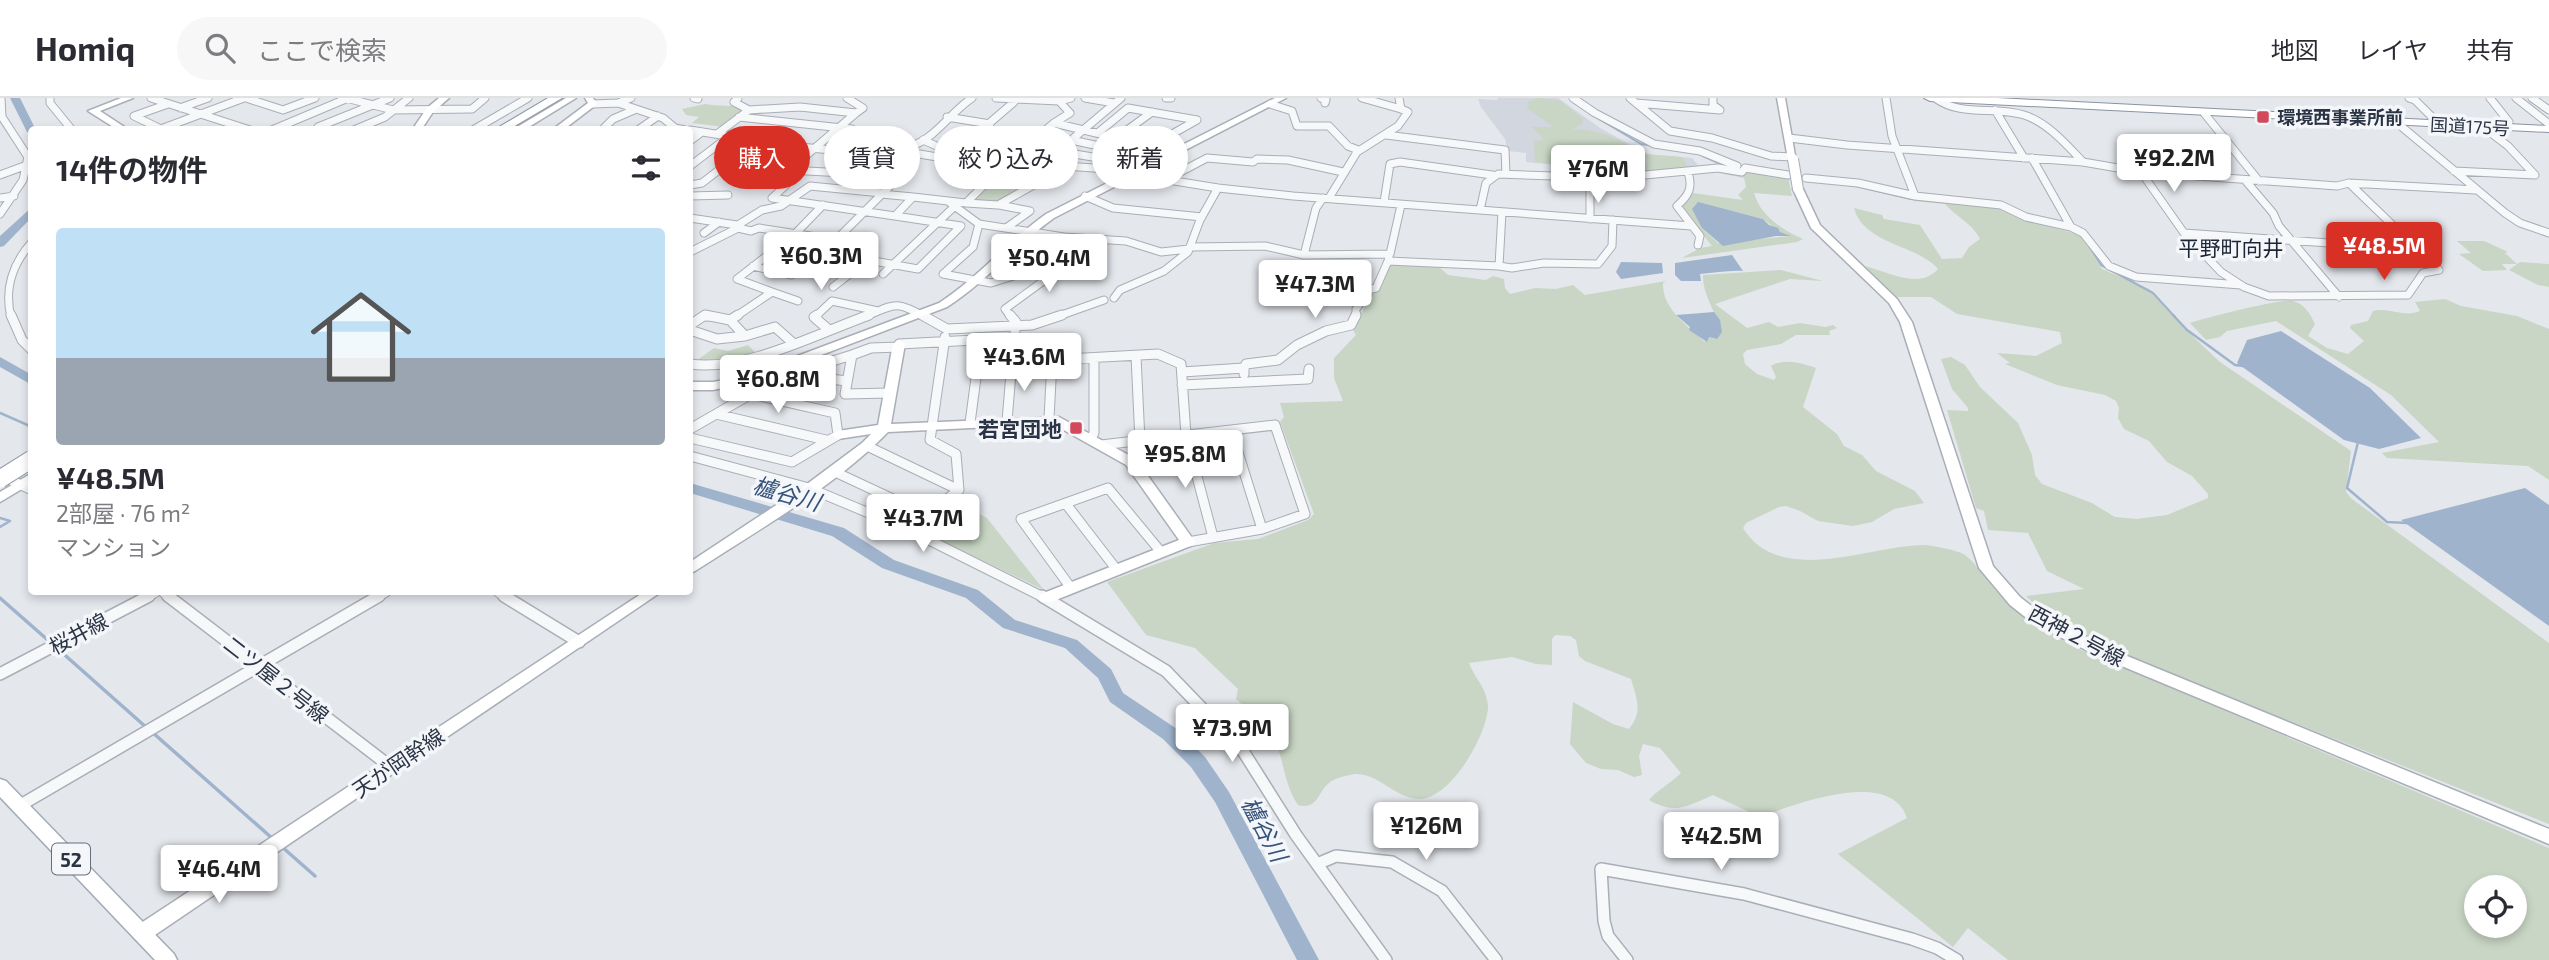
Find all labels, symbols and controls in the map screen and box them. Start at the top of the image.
search box [177,17,667,80]
text: Homiq [35,28,135,68]
icon: search [201,29,239,67]
text: ここで検索 [257,34,387,65]
text: 地図 [2271,35,2319,64]
text: レイヤ [2357,35,2428,64]
text: 共有 [2466,35,2514,64]
place label: 環境西事業所前 [2277,106,2403,128]
marker: 環境西事業所前 [2255,109,2271,125]
street label: 国道175号 [2429,113,2511,139]
chip: 購入 [714,126,810,189]
chip: 賃貸 [824,126,920,189]
chip: 絞り込み [934,126,1078,189]
chip: 新着 [1092,126,1188,189]
pin: ¥92.2M [2117,134,2231,194]
text: ¥92.2M [2133,143,2215,171]
pin: ¥76M [1557,146,1639,205]
icon: filters [627,149,665,187]
text: 14件の物件 [56,151,208,187]
text: ¥76M [1567,154,1629,182]
pin: ¥48.5M [2327,222,2441,282]
text: ¥48.5M [2342,231,2426,259]
pin: ¥60.3M [764,232,878,292]
pin: ¥50.4M [992,234,1106,294]
district label: 平野町向井 [2179,235,2284,260]
text: ¥60.3M [779,241,863,269]
text: ¥50.4M [1007,243,1091,271]
pin: ¥47.3M [1258,260,1372,320]
text: ¥47.3M [1275,269,1355,297]
icon: home [298,274,424,400]
pin: ¥43.6M [967,334,1081,393]
text: ¥43.6M [982,342,1066,370]
pin: ¥60.8M [721,356,835,415]
text: ¥60.8M [736,364,820,392]
place label: 若宮団地 [978,416,1062,441]
marker: 若宮団地 [1068,420,1084,436]
pin: ¥95.8M [1128,430,1242,490]
text: ¥95.8M [1144,439,1226,467]
text: ¥48.5M [56,459,165,495]
water label: 櫨谷川 [750,470,827,517]
pin: ¥43.7M [866,494,980,554]
text: 2部屋 · 76 m² [56,499,190,527]
text: ¥43.7M [882,503,964,531]
text: マンション [56,533,171,561]
street label: 西神２号線 [2025,599,2129,671]
street label: 桜井線 [44,607,112,659]
street label: 二ツ屋２号線 [220,630,334,728]
pin: ¥73.9M [1175,704,1289,764]
text: ¥73.9M [1192,713,1272,741]
street label: 天が岡幹線 [347,722,449,802]
water label: 櫨谷川 [1236,792,1295,869]
pin: ¥126M [1377,802,1475,862]
text: ¥126M [1389,811,1463,839]
pin: ¥42.5M [1664,812,1778,872]
text: ¥42.5M [1680,821,1762,849]
road number: 52 [52,844,90,874]
pin: ¥46.4M [162,846,276,905]
text: ¥46.4M [177,854,261,882]
map controls [2464,875,2527,938]
button: locate [2464,875,2527,938]

